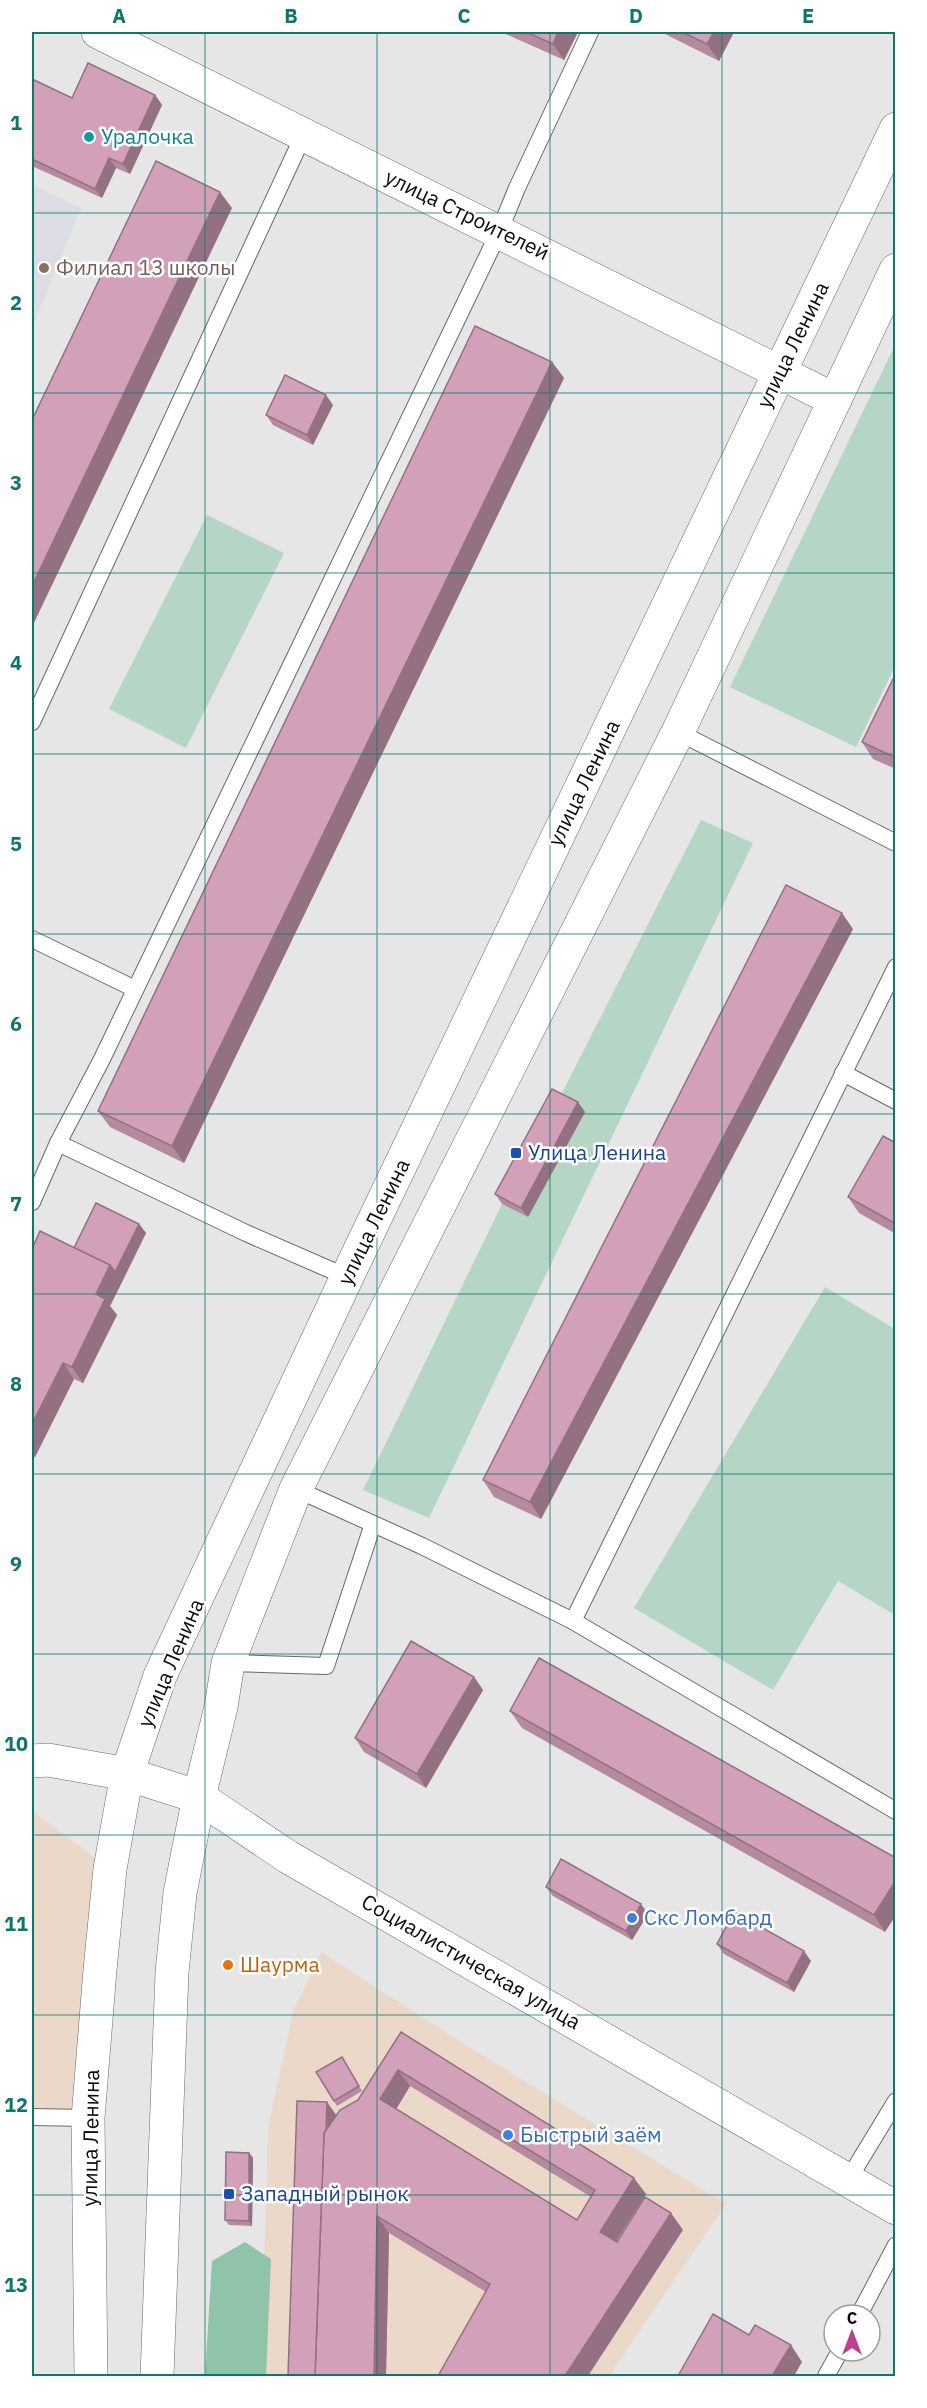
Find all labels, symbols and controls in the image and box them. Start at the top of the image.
text: A [112,2,126,29]
text: B [284,2,298,29]
text: C [457,2,471,29]
text: D [629,2,643,29]
text: E [802,2,814,29]
text: 1 [10,109,22,136]
place label: Уралочка [101,122,194,150]
marker: Уралочка [82,130,96,144]
street label: улица Строителей [381,162,554,266]
place label: Филиал 13 школы [56,253,235,281]
marker: Филиал 13 школы [37,261,51,275]
street label: улица Ленина [749,277,835,412]
text: 2 [10,289,22,316]
text: 3 [10,469,22,496]
text: 4 [10,649,22,676]
street label: улица Ленина [540,715,626,850]
text: 5 [10,830,22,857]
text: 6 [10,1010,22,1037]
place label: Улица Ленина [528,1138,666,1166]
marker: Улица Ленина [509,1146,523,1160]
street label: улица Ленина [330,1154,416,1289]
text: 7 [10,1190,22,1217]
text: 8 [10,1370,22,1397]
text: 9 [10,1550,22,1577]
street label: улица Ленина [130,1594,210,1731]
text: 10 [4,1730,28,1757]
street label: Социалистическая улица [357,1887,586,2035]
place label: Скс Ломбард [644,1903,772,1931]
text: 11 [4,1910,28,1937]
marker: Скс Ломбард [625,1911,639,1925]
place label: Шаурма [240,1950,320,1978]
marker: Шаурма [221,1958,235,1972]
street label: улица Ленина [75,2069,105,2207]
text: 12 [4,2091,28,2118]
place label: Быстрый заём [520,2120,662,2148]
marker: Быстрый заём [501,2128,515,2142]
place label: Западный рынок [241,2179,409,2207]
marker: Западный рынок [222,2187,236,2201]
text: 13 [4,2271,28,2298]
north arrow [822,2303,882,2363]
text: С [847,2308,857,2328]

